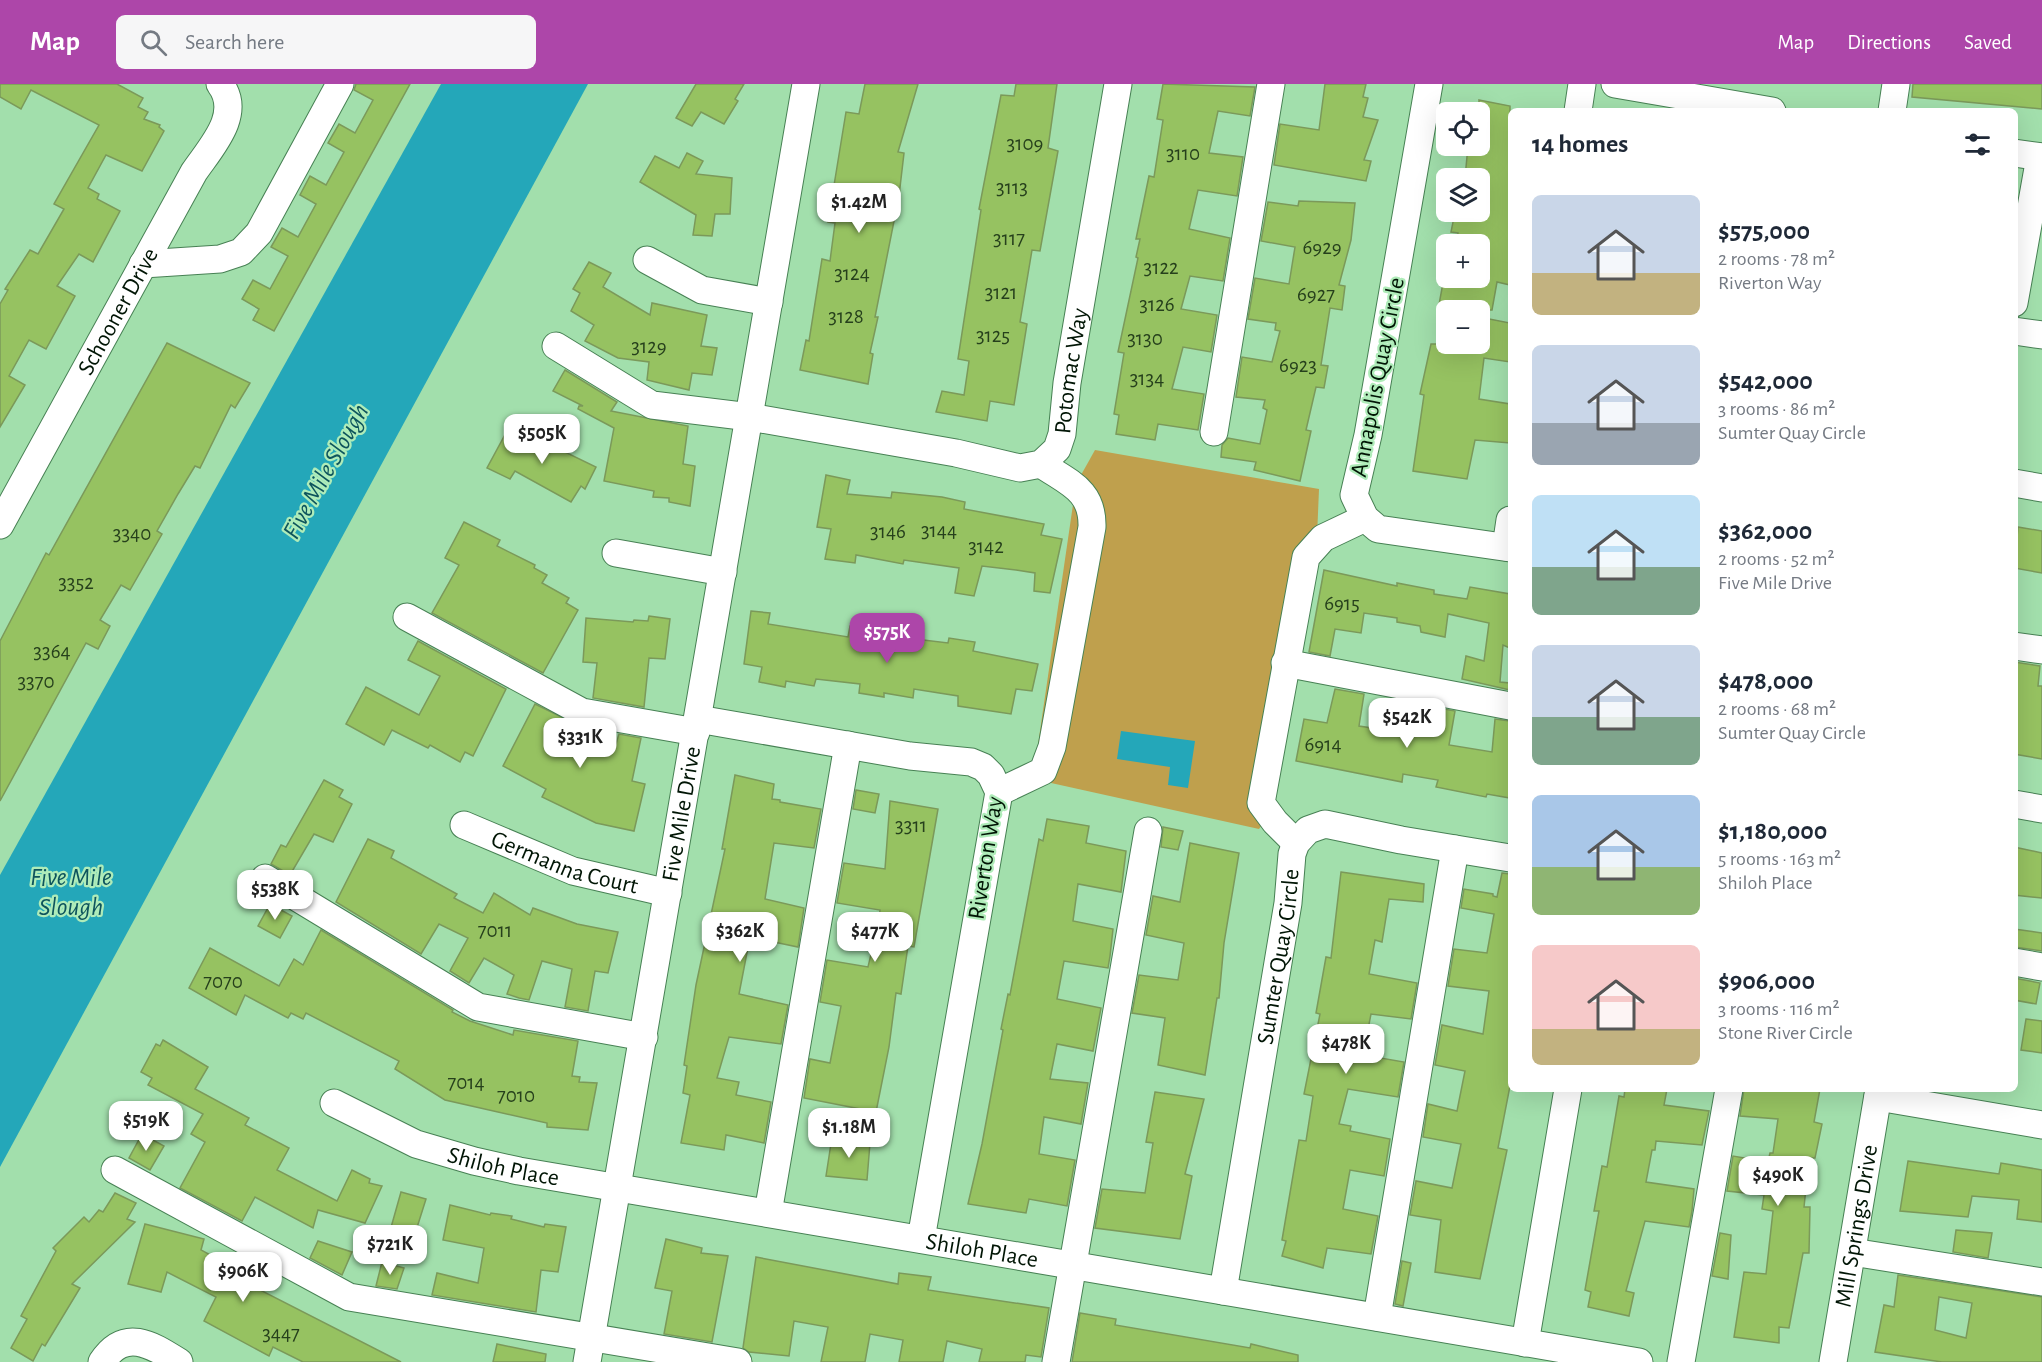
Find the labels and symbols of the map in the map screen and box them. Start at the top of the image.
house number: 3109 [1007,133,1043,154]
house number: 3110 [1166,143,1200,164]
house number: 3113 [996,177,1028,198]
pin: $1.42M [810,183,908,234]
house number: 3117 [993,228,1025,249]
house number: 6929 [1302,237,1342,258]
street label: Schooner Drive [74,244,163,379]
house number: 3122 [1144,257,1179,278]
house number: 3124 [834,263,870,284]
street label: Annapolis Quay Circle [1347,275,1409,479]
house number: 3121 [985,282,1017,303]
house number: 6927 [1297,284,1335,305]
house number: 3126 [1139,294,1175,315]
house number: 3128 [828,306,864,327]
street label: Potomac Way [1051,306,1093,435]
house number: 3125 [976,325,1010,346]
house number: 3130 [1127,328,1163,349]
house number: 3129 [631,336,667,357]
house number: 6923 [1279,355,1317,376]
house number: 3134 [1130,368,1164,389]
water label: Five Mile Slough [278,400,374,543]
pin: $505K [500,414,584,465]
house number: 3144 [921,520,957,541]
house number: 3146 [870,521,906,542]
house number: 3340 [113,523,151,544]
house number: 3142 [968,536,1004,557]
house number: 3352 [58,572,94,593]
house number: 6915 [1324,593,1360,614]
pin: $575K [845,613,929,664]
house number: 3364 [33,641,71,662]
house number: 3370 [17,671,55,692]
pin: $542K [1365,698,1449,749]
pin: $331K [538,718,622,769]
house number: 6914 [1304,734,1342,755]
street label: Five Mile Drive [659,745,705,884]
street label: Riverton Way [964,795,1008,921]
house number: 3311 [895,815,927,836]
street label: Germanna Court [488,827,641,899]
water label: Five Mile Slough [30,864,112,920]
street label: Sumter Quay Circle [1253,868,1304,1046]
pin: $538K [233,870,317,921]
pin: $362K [698,912,782,963]
pin: $477K [833,912,917,963]
house number: 7011 [478,920,512,941]
house number: 7070 [203,971,243,992]
pin: $478K [1304,1024,1388,1075]
house number: 7014 [447,1072,485,1093]
house number: 7010 [497,1085,535,1106]
pin: $519K [104,1101,188,1152]
pin: $1.18M [800,1108,898,1159]
street label: Shiloh Place [445,1143,561,1191]
street label: Mill Springs Drive [1831,1143,1882,1309]
pin: $490K [1736,1156,1820,1207]
pin: $721K [348,1225,432,1276]
street label: Shiloh Place [924,1230,1040,1272]
pin: $906K [201,1252,285,1303]
house number: 3447 [262,1323,300,1344]

